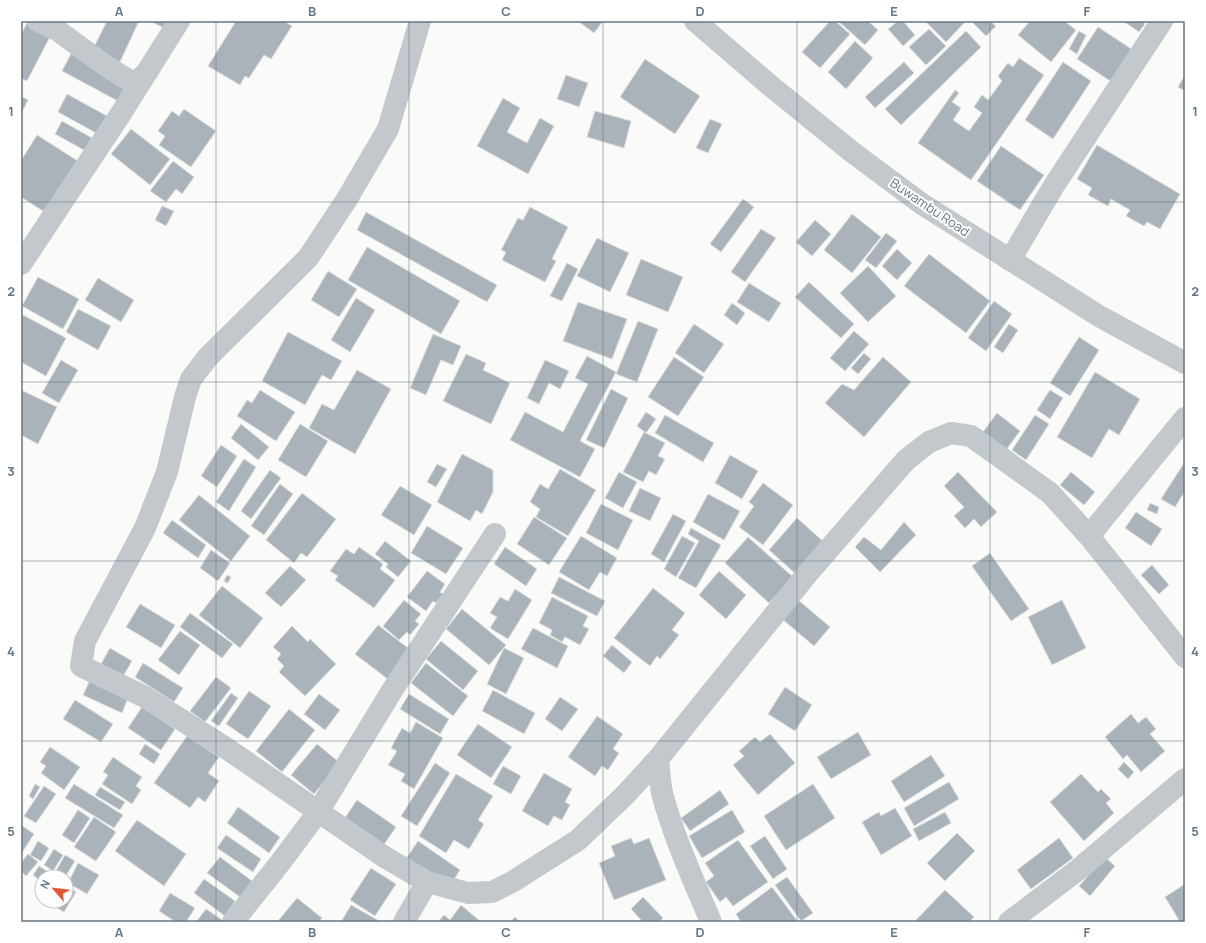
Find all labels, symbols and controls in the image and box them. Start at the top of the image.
text: A [115,2,124,20]
text: B [308,2,316,20]
text: C [501,2,511,20]
text: D [695,2,705,20]
text: E [890,2,898,20]
text: F [1084,2,1091,20]
text: 1 [8,102,14,120]
text: 1 [1192,102,1198,120]
street label: Buwambu Road [887,174,973,240]
text: 2 [7,282,15,300]
text: 2 [1191,282,1199,300]
text: 3 [7,462,15,480]
text: 3 [1191,462,1199,480]
text: 4 [7,642,15,660]
text: 4 [1191,642,1199,660]
text: 5 [7,822,15,840]
text: 5 [1191,822,1199,840]
north arrow [34,869,74,909]
text: N [36,877,53,891]
text: A [115,923,124,941]
text: B [308,923,316,941]
text: C [501,923,511,941]
text: D [695,923,705,941]
text: E [890,923,898,941]
text: F [1084,923,1091,941]

